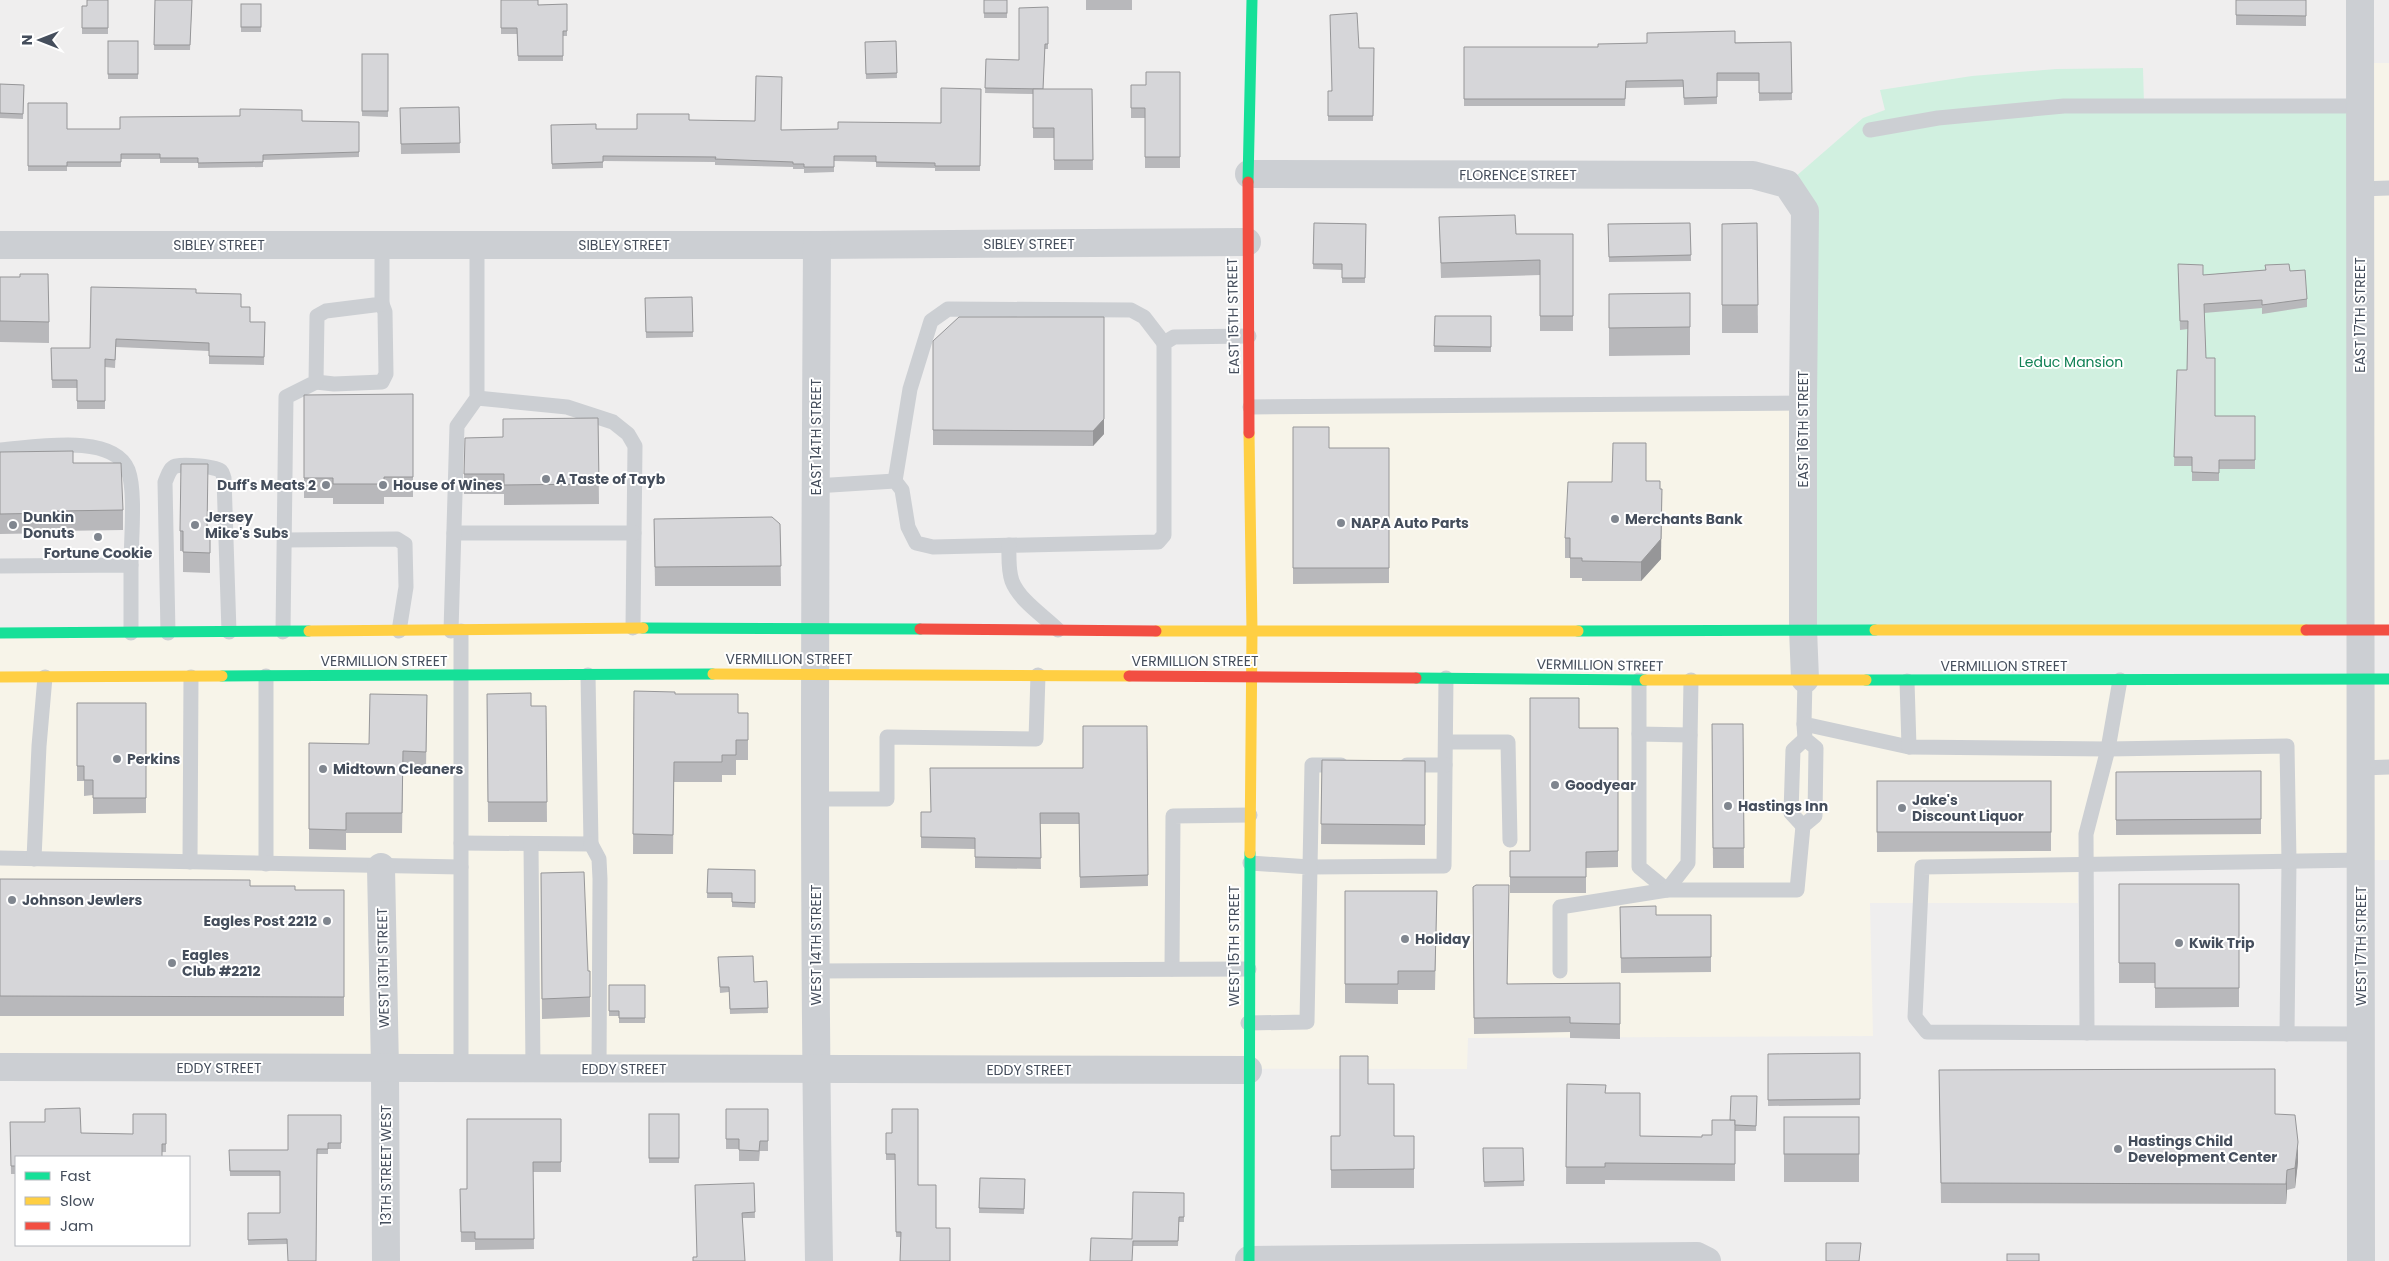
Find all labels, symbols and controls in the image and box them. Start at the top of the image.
north arrow [15,15,65,65]
text: N [17,35,37,45]
street label: FLORENCE STREET [1459,165,1577,185]
street label: SIBLEY STREET [983,234,1075,254]
street label: SIBLEY STREET [173,235,265,255]
street label: SIBLEY STREET [578,235,670,255]
street label: EAST 15TH STREET [1222,257,1244,375]
street label: EAST 17TH STREET [2350,257,2370,373]
park label: Leduc Mansion [2019,352,2123,372]
street label: EAST 16TH STREET [1793,370,1813,487]
street label: EAST 14TH STREET [806,378,826,495]
place label: A Taste of Tayb [556,469,666,489]
marker: A Taste of Tayb [540,473,552,485]
place label: Duff's Meats 2 [217,475,316,495]
place label: House of Wines [393,475,503,495]
marker: Duff's Meats 2 [320,479,332,491]
marker: House of Wines [377,479,389,491]
place label: Dunkin Donuts [23,507,75,543]
place label: Jersey Mike's Subs [205,507,289,543]
place label: Merchants Bank [1625,509,1743,529]
place label: NAPA Auto Parts [1351,513,1469,533]
marker: Merchants Bank [1609,513,1621,525]
marker: NAPA Auto Parts [1335,517,1347,529]
marker: Dunkin Donuts [7,519,19,531]
marker: Jersey Mike's Subs [189,519,201,531]
marker: Fortune Cookie [92,531,104,543]
place label: Fortune Cookie [44,543,153,563]
street label: VERMILLION STREET [725,649,853,669]
street label: VERMILLION STREET [320,651,448,671]
street label: VERMILLION STREET [1131,651,1259,671]
street label: VERMILLION STREET [1536,654,1664,676]
street label: VERMILLION STREET [1940,656,2068,676]
place label: Perkins [127,749,181,769]
marker: Perkins [111,753,123,765]
place label: Midtown Cleaners [333,759,464,779]
marker: Midtown Cleaners [317,763,329,775]
place label: Goodyear [1565,775,1636,795]
marker: Goodyear [1549,779,1561,791]
place label: Jake's Discount Liquor [1912,790,2024,826]
place label: Hastings Inn [1738,796,1828,816]
marker: Hastings Inn [1722,800,1734,812]
marker: Jake's Discount Liquor [1896,802,1908,814]
street label: WEST 14TH STREET [806,884,826,1005]
street label: WEST 15TH STREET [1224,885,1244,1006]
street label: WEST 17TH STREET [2351,886,2371,1006]
place label: Johnson Jewlers [22,890,143,910]
marker: Johnson Jewlers [6,894,18,906]
street label: WEST 13TH STREET [372,907,394,1028]
place label: Eagles Post 2212 [204,911,317,931]
marker: Eagles Post 2212 [321,915,333,927]
place label: Holiday [1415,929,1470,949]
marker: Holiday [1399,933,1411,945]
place label: Kwik Trip [2189,933,2255,953]
marker: Kwik Trip [2173,937,2185,949]
place label: Eagles Club #2212 [182,945,261,981]
marker: Eagles Club #2212 [166,957,178,969]
street label: EDDY STREET [176,1058,262,1078]
street label: EDDY STREET [581,1059,667,1079]
street label: EDDY STREET [986,1060,1072,1080]
street label: 13TH STREET WEST [376,1104,396,1225]
place label: Hastings Child Development Center [2128,1131,2277,1167]
marker: Hastings Child Development Center [2112,1143,2124,1155]
legend [15,1156,190,1246]
text: Fast [60,1165,91,1186]
text: Slow [60,1190,95,1211]
text: Jam [60,1215,94,1236]

